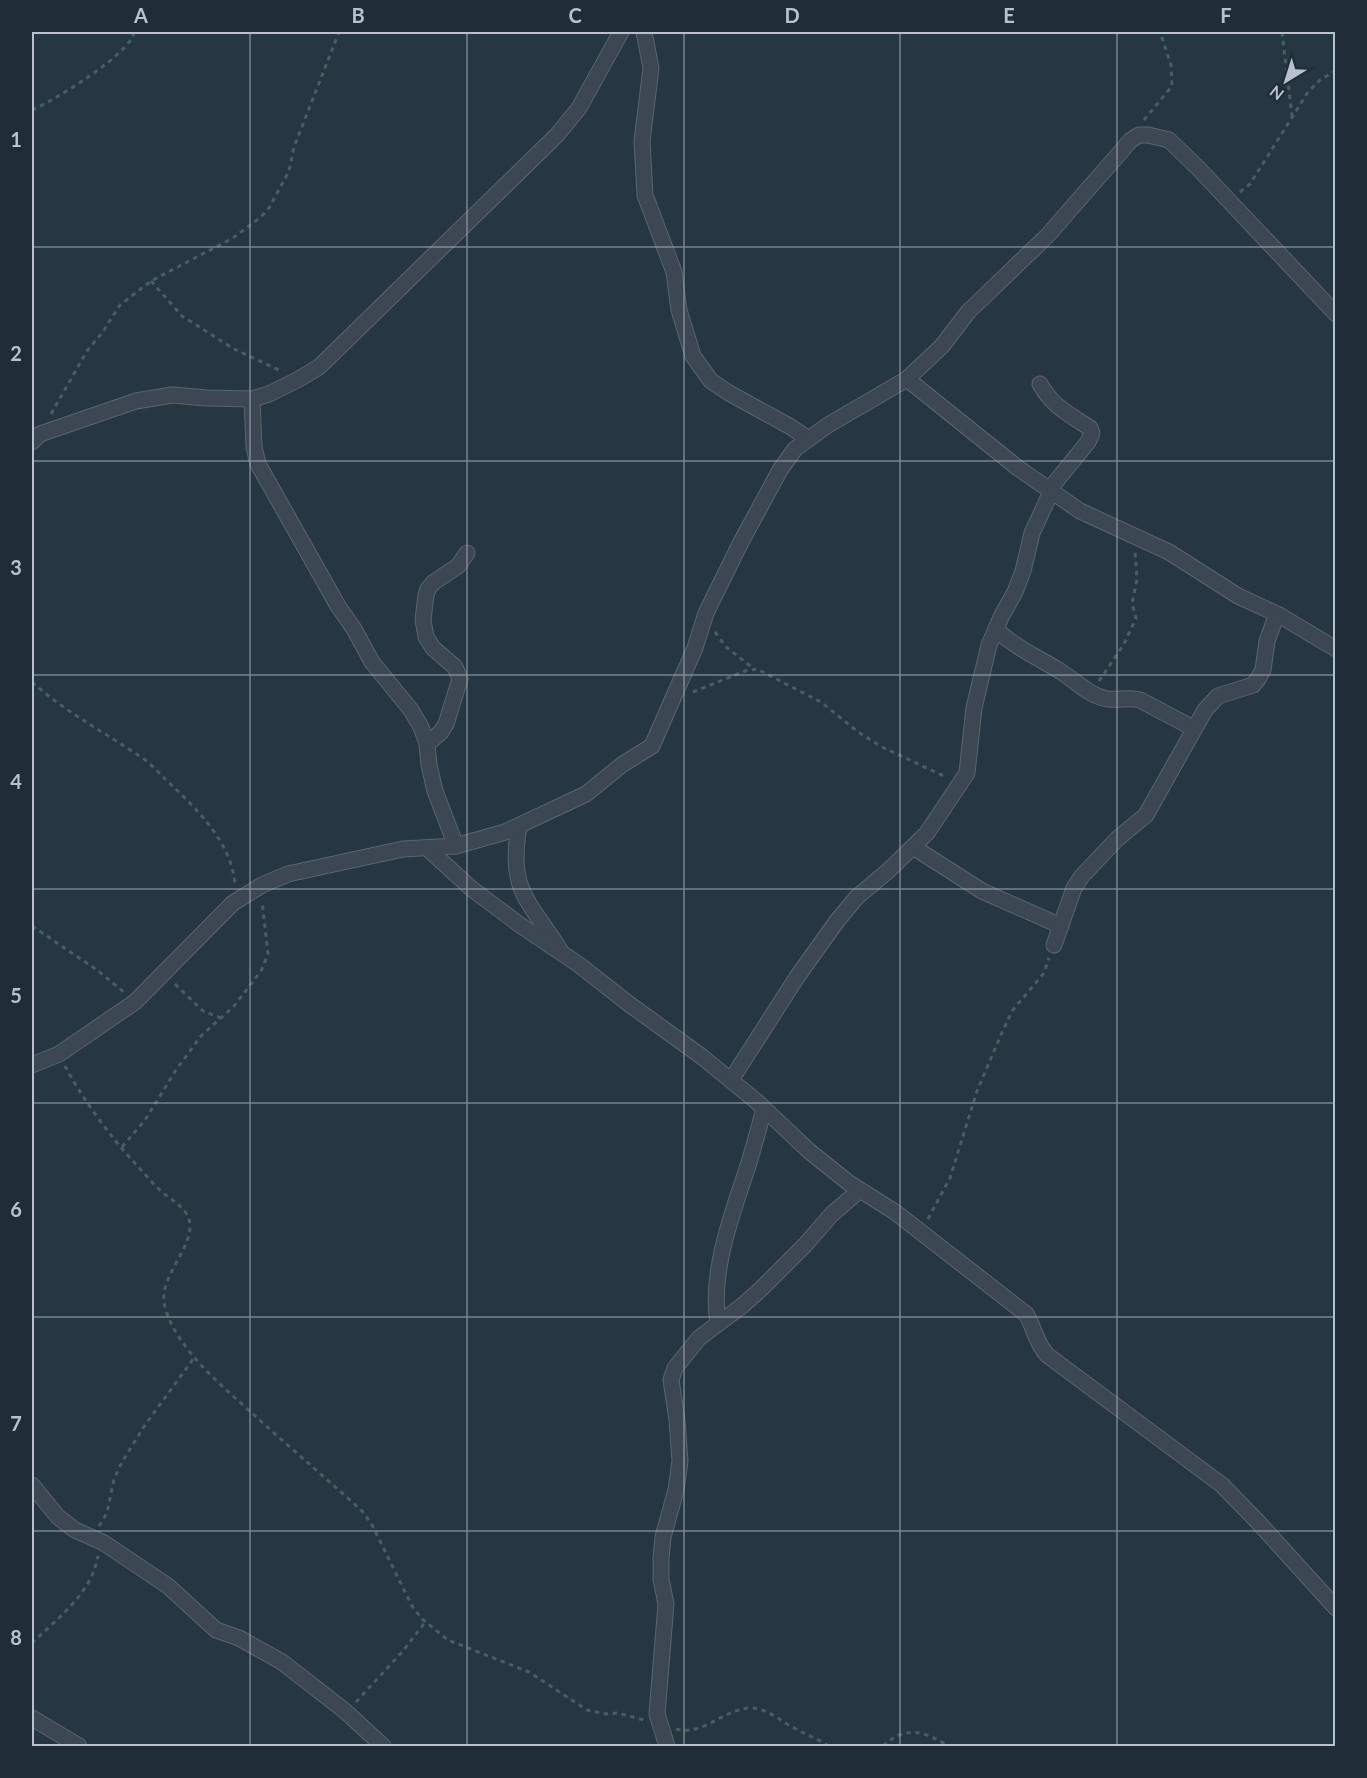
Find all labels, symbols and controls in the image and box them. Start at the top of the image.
text: A [133,3,148,27]
text: B [351,3,365,27]
text: C [568,3,582,27]
text: D [784,3,800,27]
text: E [1003,3,1015,27]
text: F [1220,3,1232,27]
north arrow [1256,51,1316,111]
text: N [1266,82,1287,104]
text: 1 [10,127,22,151]
text: 2 [10,341,22,365]
text: 3 [10,555,22,579]
text: 4 [10,769,22,793]
text: 5 [10,983,22,1007]
text: 6 [10,1197,22,1221]
text: 7 [10,1411,22,1435]
text: 8 [10,1625,22,1649]

